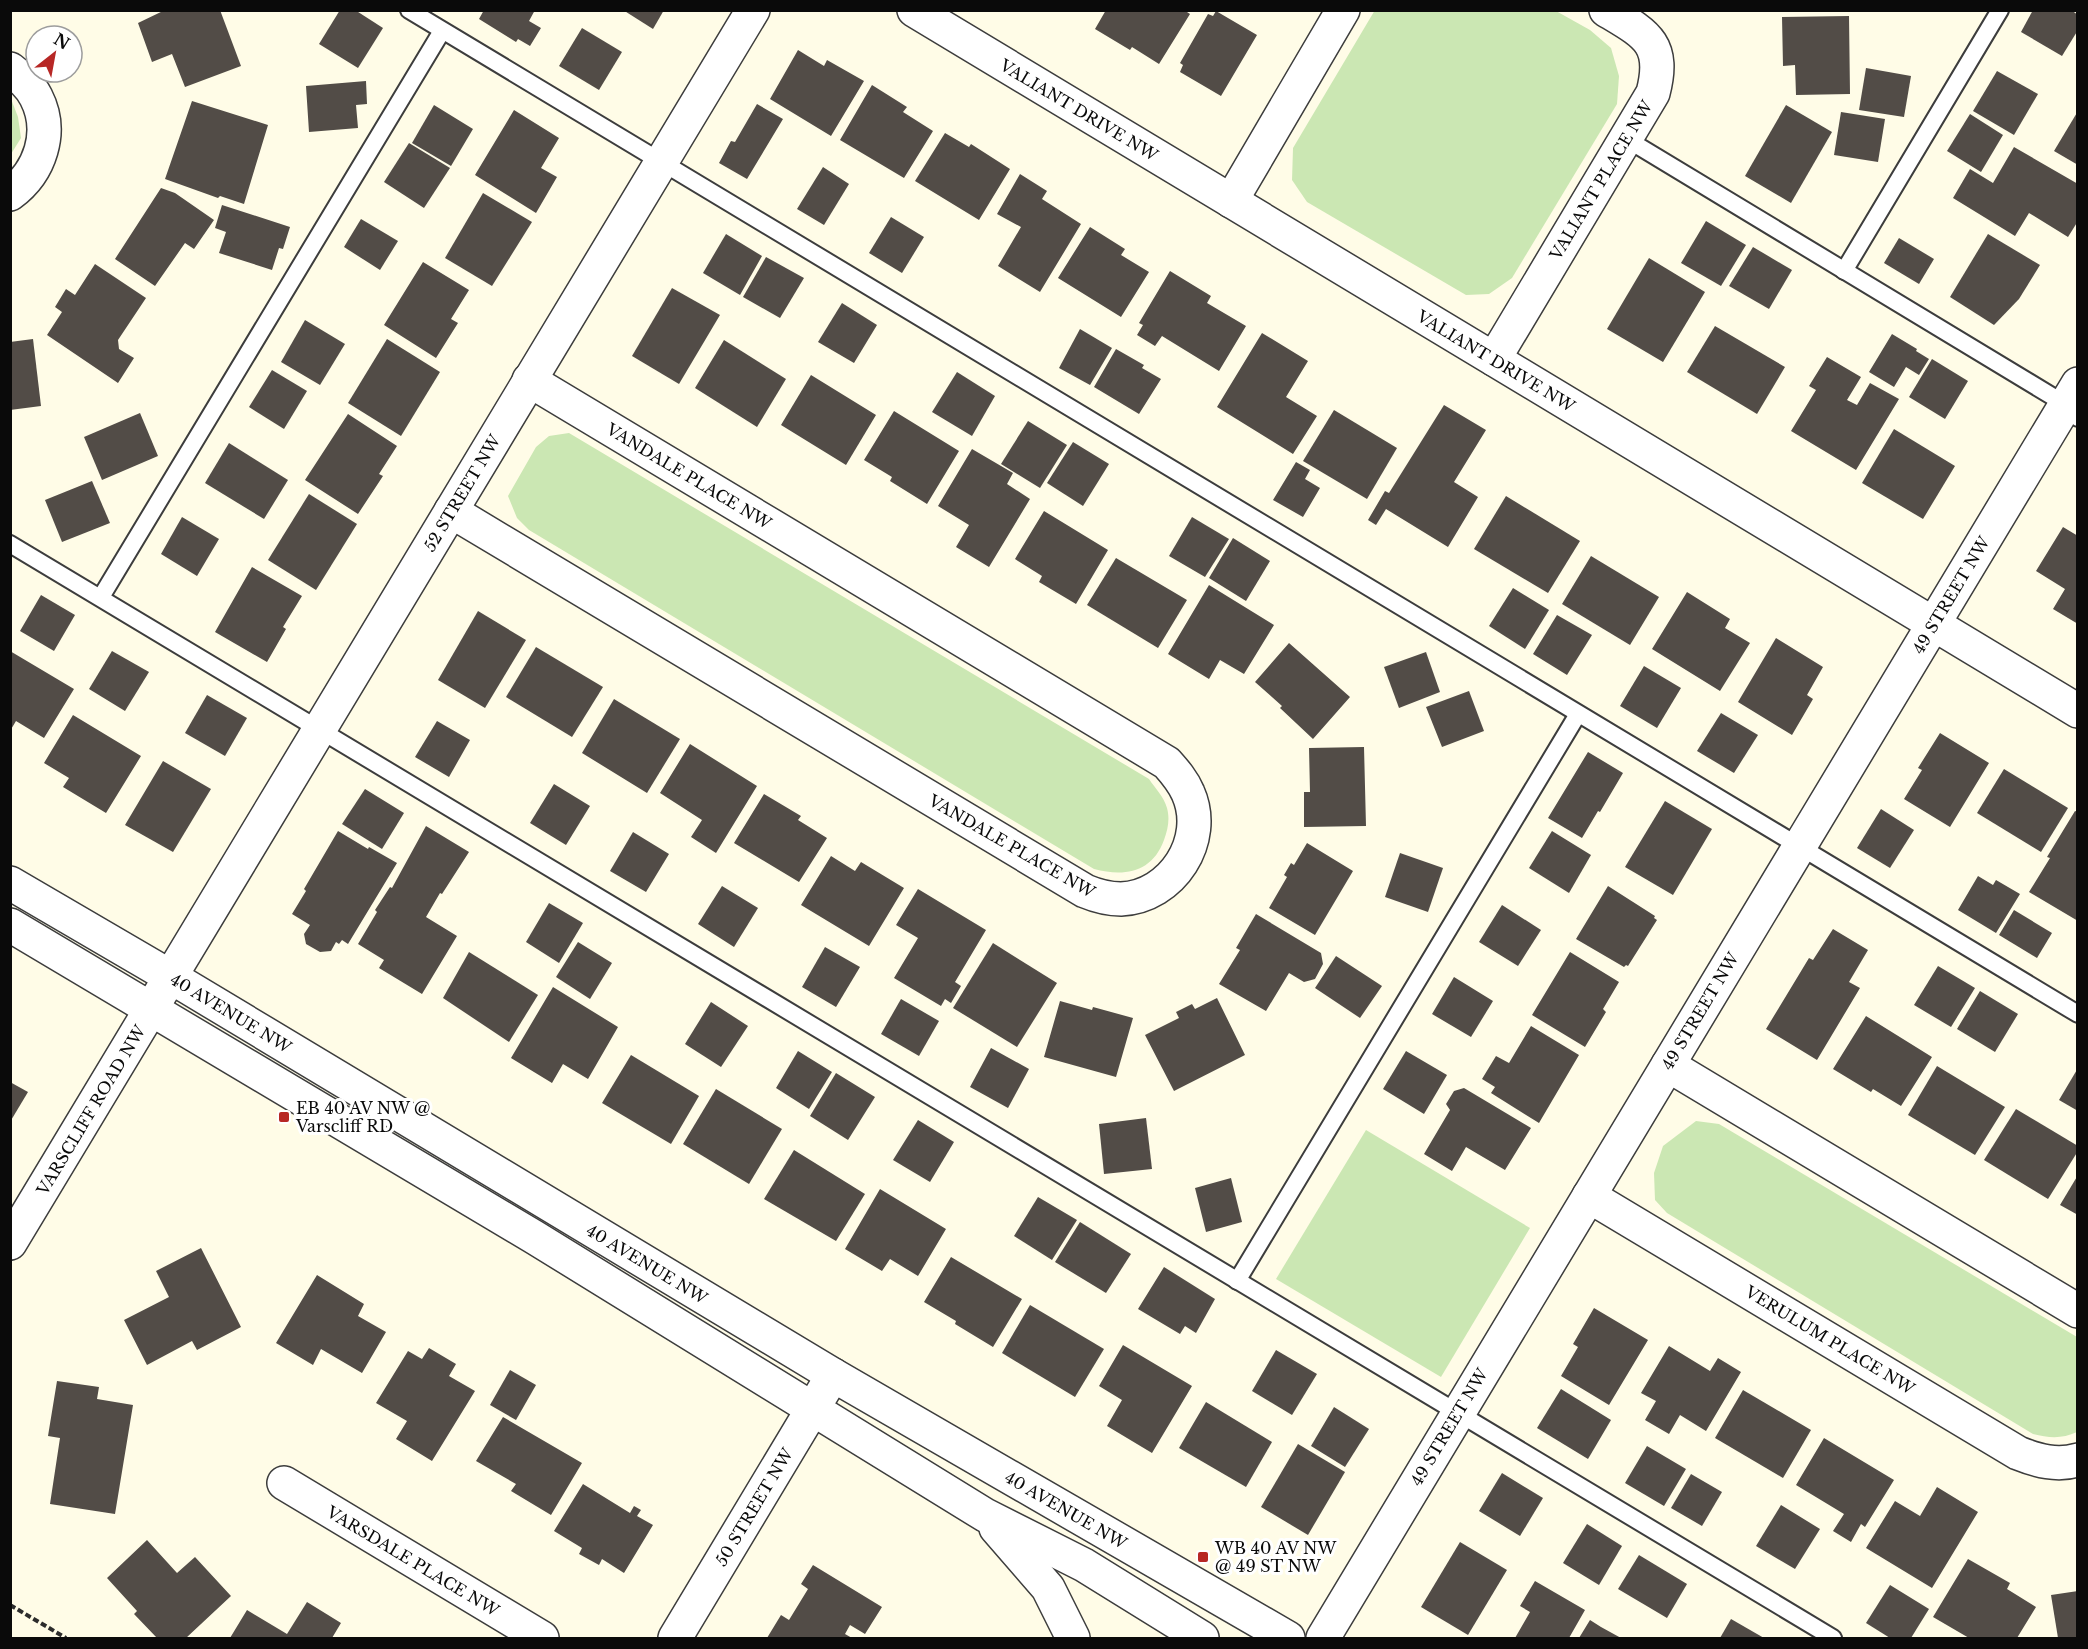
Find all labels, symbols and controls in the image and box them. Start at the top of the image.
north arrow [24,24,84,84]
text: N [50,29,73,54]
street label: VALIANT DRIVE NW [995,54,1162,165]
street label: VALIANT PLACE NW [1545,96,1657,264]
street label: VALIANT DRIVE NW [1412,305,1579,416]
street label: VANDALE PLACE NW [602,418,775,533]
street label: 52 STREET NW [419,431,505,555]
street label: 49 STREET NW [1908,533,1994,657]
street label: VANDALE PLACE NW [924,790,1099,902]
street label: 49 STREET NW [1657,949,1743,1073]
street label: 40 AVENUE NW [167,969,295,1057]
street label: VARSCLIFF ROAD NW [32,1021,150,1199]
place label: EB 40 AV NW @ Varscliff RD [295,1098,431,1136]
marker: EB 40 AV NW @ Varscliff RD [277,1110,291,1124]
street label: 40 AVENUE NW [583,1220,711,1308]
street label: VERULUM PLACE NW [1741,1281,1919,1399]
street label: 49 STREET NW [1406,1365,1492,1489]
street label: 50 STREET NW [711,1444,797,1570]
street label: 40 AVENUE NW [1001,1467,1131,1553]
street label: VARSDALE PLACE NW [322,1501,503,1621]
place label: WB 40 AV NW @ 49 ST NW [1214,1538,1336,1576]
marker: WB 40 AV NW @ 49 ST NW [1196,1550,1210,1564]

